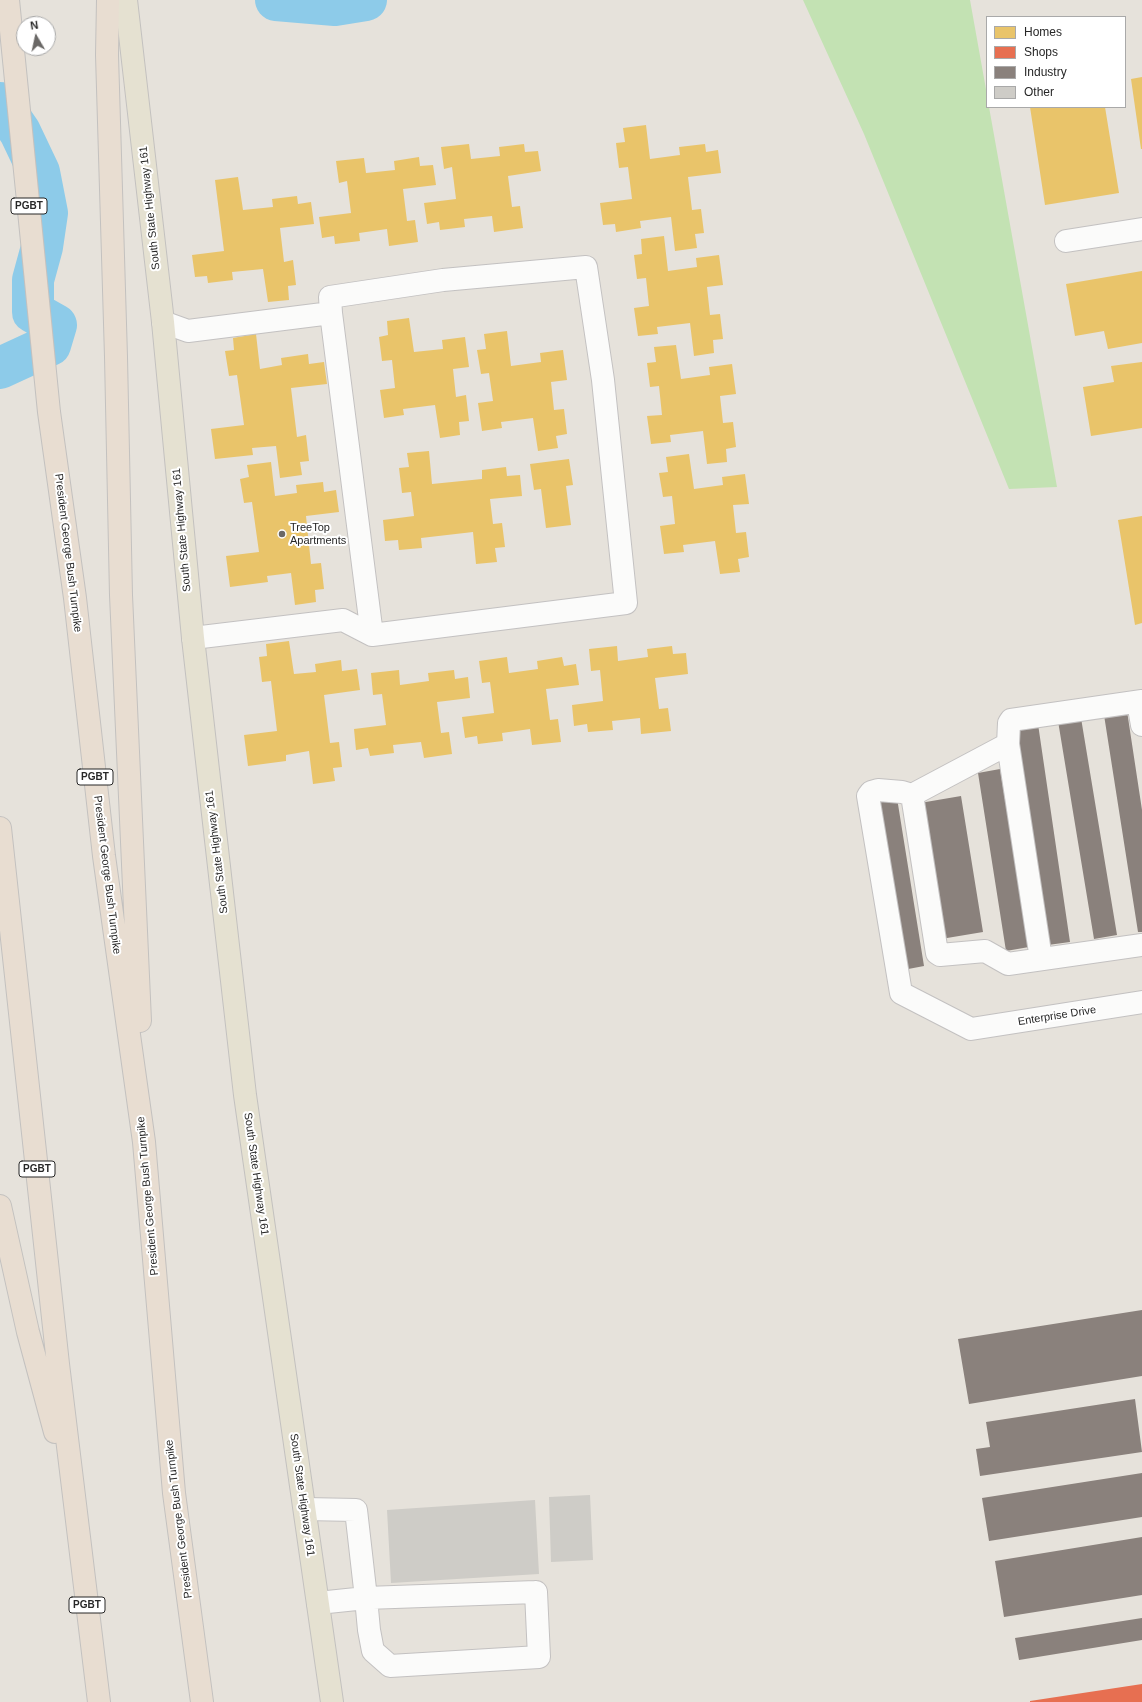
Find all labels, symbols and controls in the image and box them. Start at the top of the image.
north arrow [16,16,56,56]
legend [986,16,1126,108]
text: N [29,19,39,32]
text: Homes [1024,25,1062,39]
text: Shops [1024,45,1058,59]
text: Industry [1024,65,1067,79]
text: Other [1024,85,1054,99]
street label: South State Highway 161 [137,146,163,270]
road number: PGBT [11,198,47,214]
street label: South State Highway 161 [170,468,194,592]
street label: President George Bush Turnpike [52,473,84,633]
place label: TreeTop Apartments [290,521,346,547]
marker: TreeTop Apartments [277,529,287,539]
road number: PGBT [77,769,113,785]
street label: South State Highway 161 [203,790,231,914]
street label: President George Bush Turnpike [91,795,123,955]
street label: Enterprise Drive [1017,1003,1097,1029]
street label: South State Highway 161 [241,1112,271,1236]
street label: President George Bush Turnpike [134,1116,162,1276]
road number: PGBT [19,1161,55,1177]
street label: South State Highway 161 [287,1433,317,1557]
street label: President George Bush Turnpike [163,1439,195,1599]
road number: PGBT [69,1597,105,1613]

